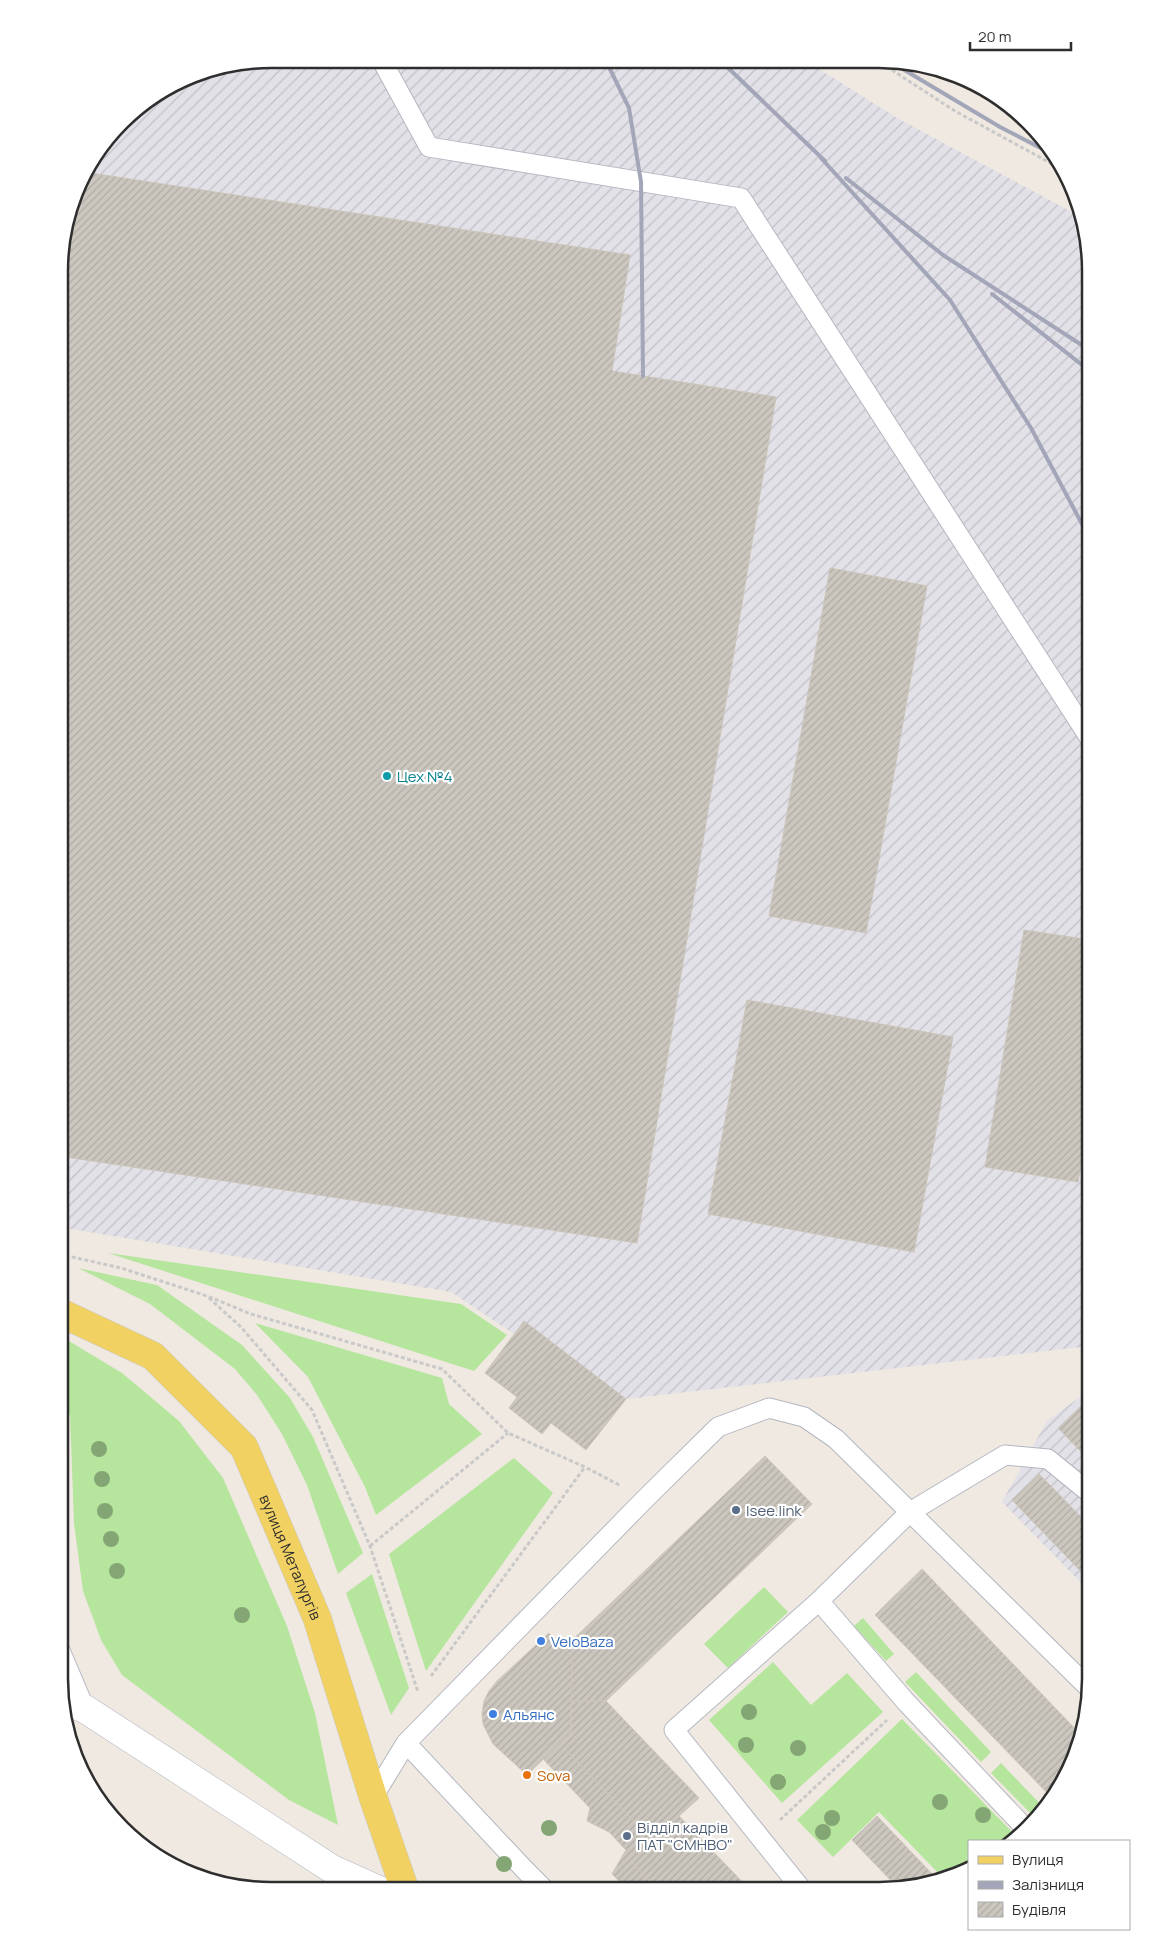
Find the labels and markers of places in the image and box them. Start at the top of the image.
place label: Цех №4 [397,766,453,787]
marker: Цех №4 [381,770,393,782]
place label: Isee.link [746,1500,802,1521]
marker: Isee.link [730,1504,742,1516]
place label: VeloBaza [551,1631,614,1652]
marker: VeloBaza [535,1635,547,1647]
place label: Альянс [503,1704,555,1725]
marker: Альянс [487,1708,499,1720]
place label: Sova [537,1765,570,1786]
marker: Sova [521,1769,533,1781]
place label: Відділ кадрів ПАТ "СМНВО" [637,1817,733,1855]
marker: Відділ кадрів ПАТ "СМНВО" [621,1830,633,1842]

